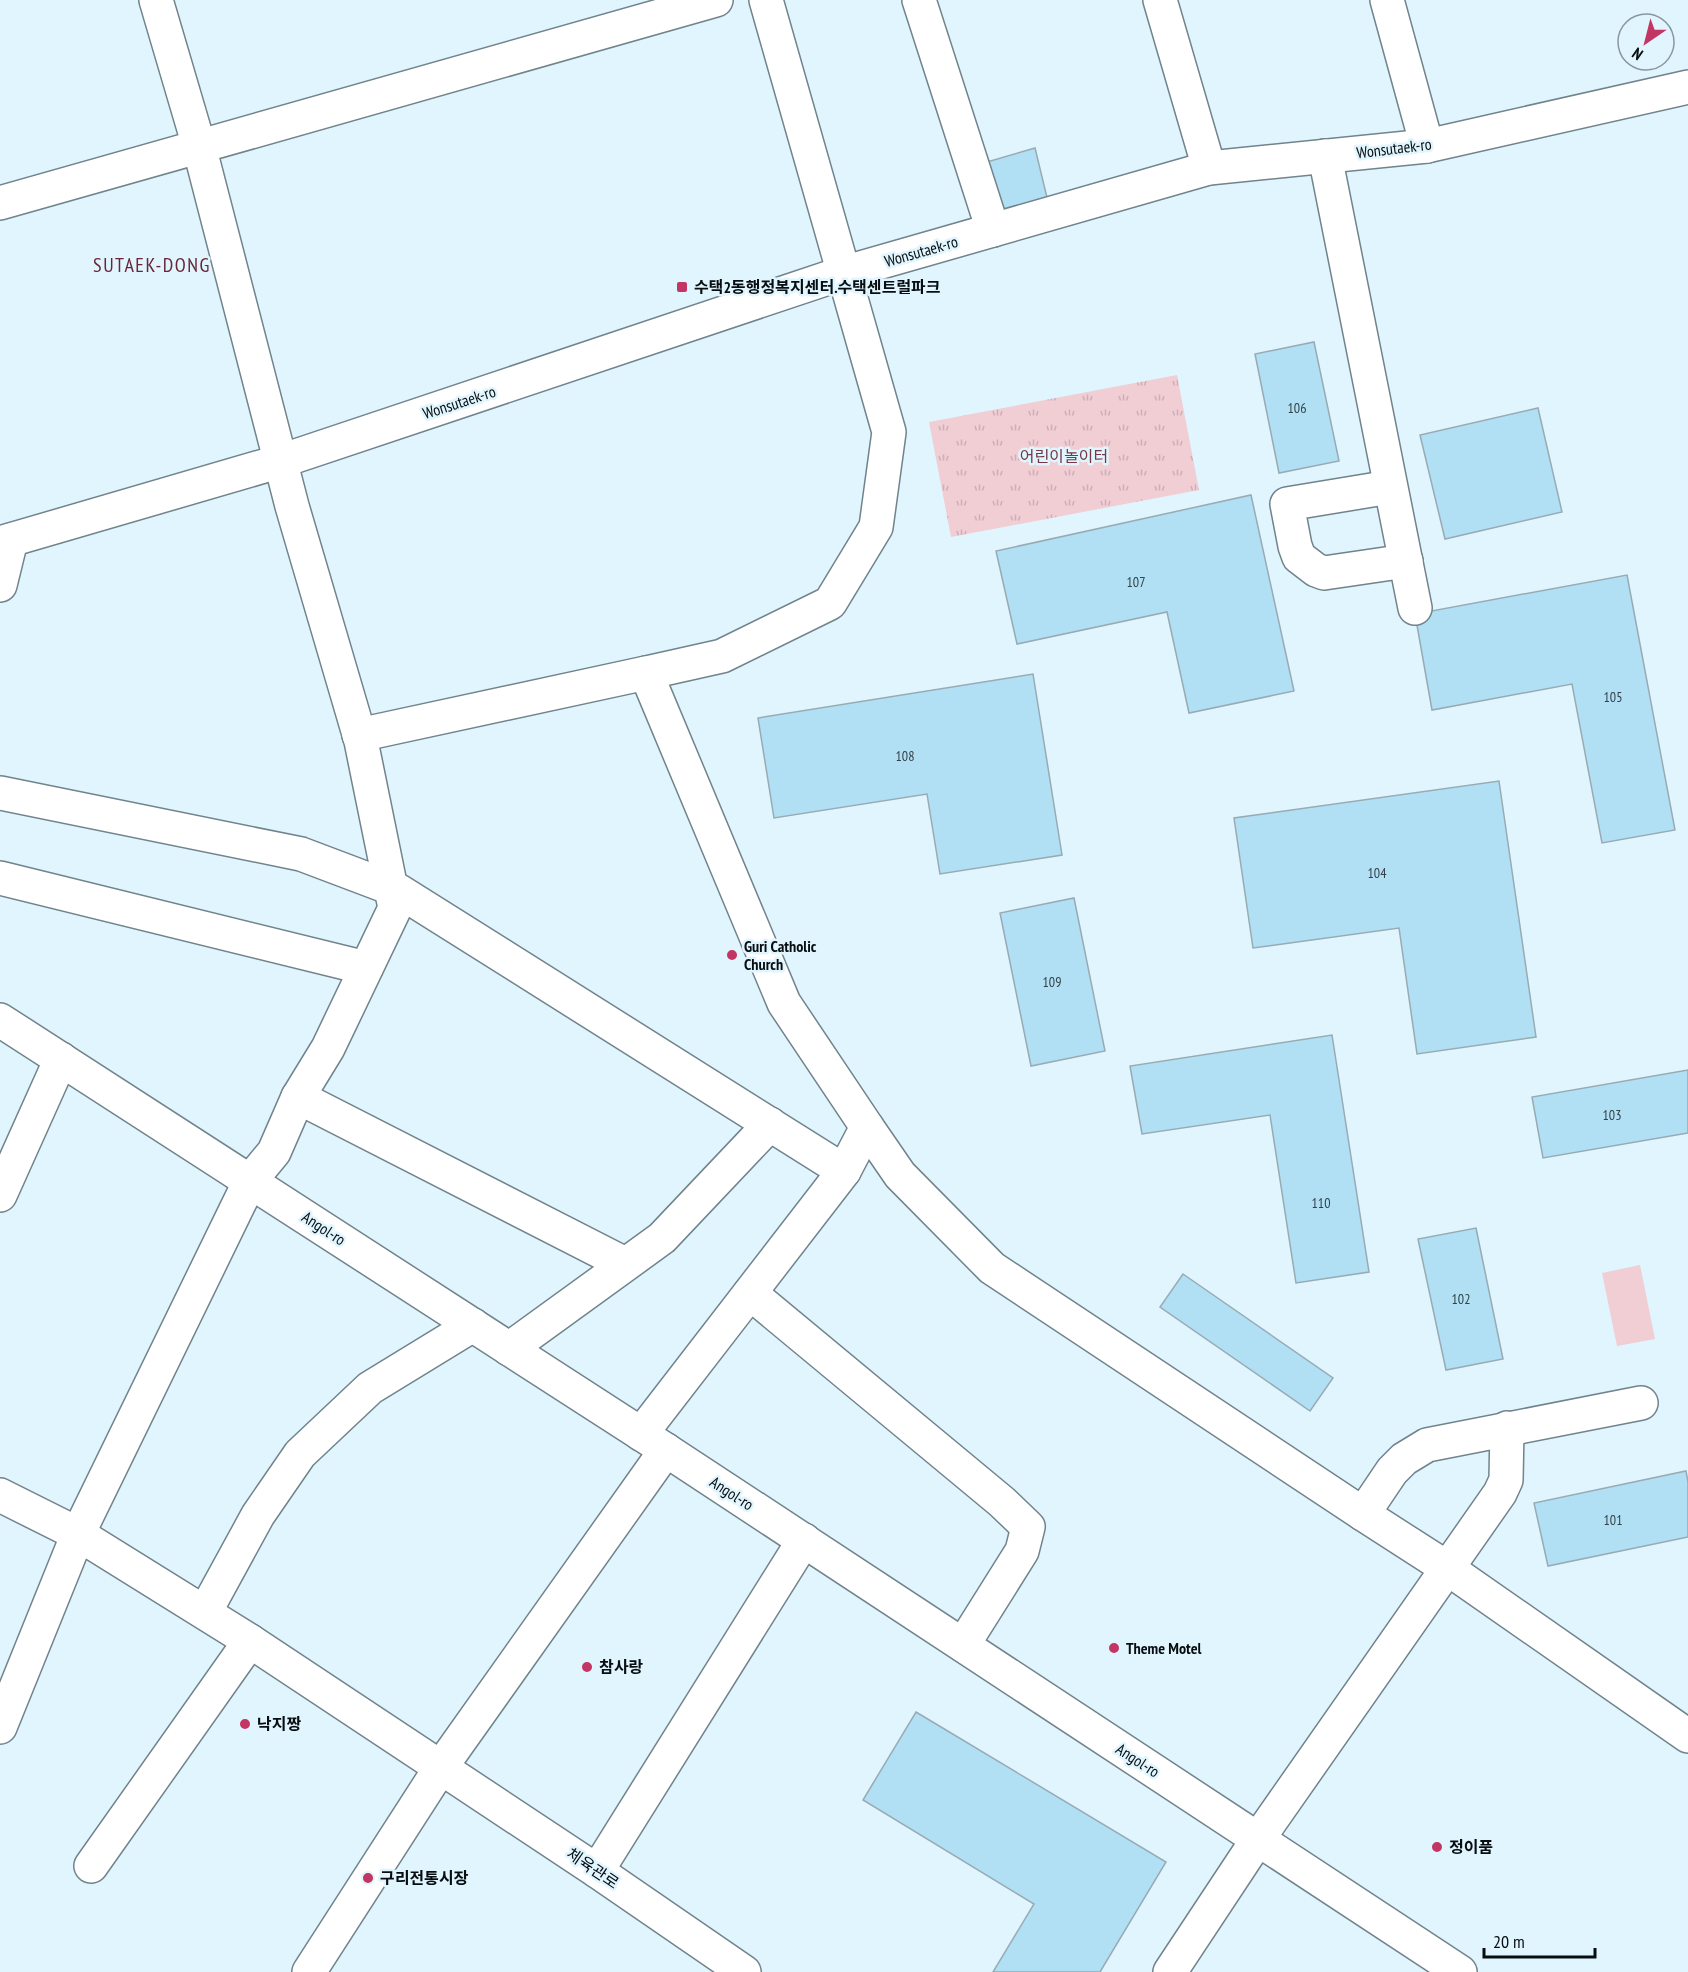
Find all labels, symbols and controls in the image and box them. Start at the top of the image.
north arrow [1616,12,1676,72]
text: N [1628,44,1647,65]
street label: Wonsutaek-ro [1355,133,1433,163]
street label: Wonsutaek-ro [882,231,960,271]
district label: SUTAEK-DONG [93,252,211,278]
place label: 수택2동행정복지센터.수택센트럴파크 [694,277,941,297]
marker: 수택2동행정복지센터.수택센트럴파크 [675,280,689,294]
street label: Wonsutaek-ro [420,381,498,423]
house number: 106 [1288,399,1306,417]
park label: 어린이놀이터 [1020,446,1108,466]
house number: 107 [1127,573,1145,591]
house number: 105 [1604,688,1622,706]
house number: 108 [896,747,914,765]
house number: 104 [1368,864,1387,882]
place label: Guri Catholic Church [744,936,817,974]
marker: Guri Catholic Church [725,948,739,962]
house number: 109 [1043,973,1061,991]
house number: 103 [1603,1106,1621,1124]
house number: 110 [1312,1194,1330,1212]
street label: Angol-ro [298,1207,350,1250]
house number: 102 [1452,1290,1470,1308]
street label: Angol-ro [706,1472,758,1515]
house number: 101 [1604,1511,1622,1529]
place label: Theme Motel [1126,1638,1202,1658]
marker: Theme Motel [1107,1641,1121,1655]
place label: 참사랑 [599,1657,643,1677]
marker: 참사랑 [580,1660,594,1674]
place label: 낙지짱 [257,1714,301,1734]
marker: 낙지짱 [238,1717,252,1731]
street label: Angol-ro [1112,1739,1164,1782]
place label: 정이품 [1449,1837,1493,1857]
marker: 정이품 [1430,1840,1444,1854]
street label: 체육관로 [563,1843,623,1893]
place label: 구리전통시장 [380,1868,469,1888]
marker: 구리전통시장 [361,1871,375,1885]
scale bar [1484,1921,1595,1959]
text: 20 m [1493,1930,1525,1953]

